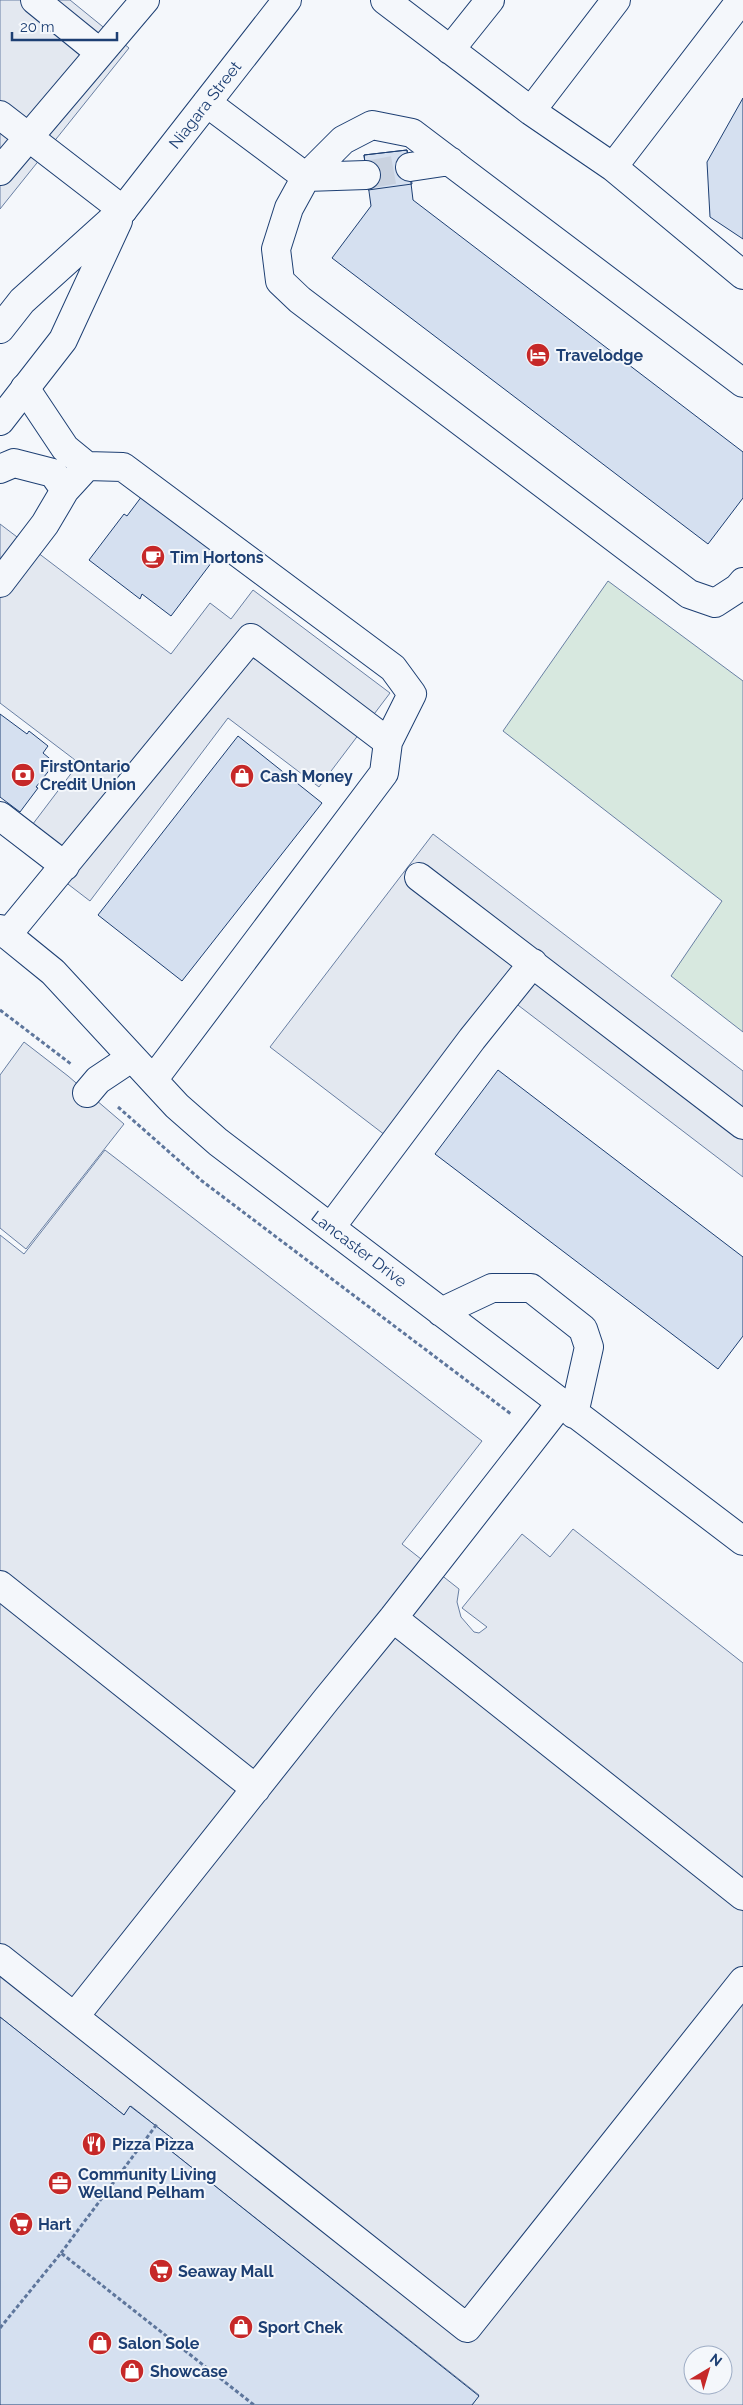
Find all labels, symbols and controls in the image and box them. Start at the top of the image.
scale bar [12,10,118,42]
text: 20 m [20,18,55,36]
street label: Niagara Street [165,57,245,153]
hotel icon: Travelodge [525,342,551,368]
place label: Travelodge [556,346,643,365]
cafe icon: Tim Hortons [140,544,166,570]
place label: Tim Hortons [170,548,264,567]
place label: FirstOntario Credit Union [40,757,136,794]
bank icon: FirstOntario Credit Union [10,762,36,788]
shop icon: Cash Money [229,763,255,789]
place label: Cash Money [260,767,353,786]
street label: Lancaster Drive [307,1207,411,1291]
restaurant icon: Pizza Pizza [81,2131,107,2157]
place label: Pizza Pizza [112,2135,194,2154]
place label: Community Living Welland Pelham [78,2165,217,2202]
office icon: Community Living Welland Pelham [47,2170,73,2196]
supermarket icon: Hart [8,2211,34,2237]
place label: Hart [38,2215,71,2234]
supermarket icon: Seaway Mall [148,2258,174,2284]
place label: Seaway Mall [178,2262,275,2281]
shop icon: Sport Chek [228,2314,254,2340]
place label: Sport Chek [258,2318,343,2337]
shop icon: Salon Sole [87,2330,113,2356]
place label: Salon Sole [118,2334,200,2353]
north arrow [683,2345,733,2395]
text: N [707,2350,725,2369]
shop icon: Showcase [119,2358,145,2384]
place label: Showcase [150,2362,228,2381]

